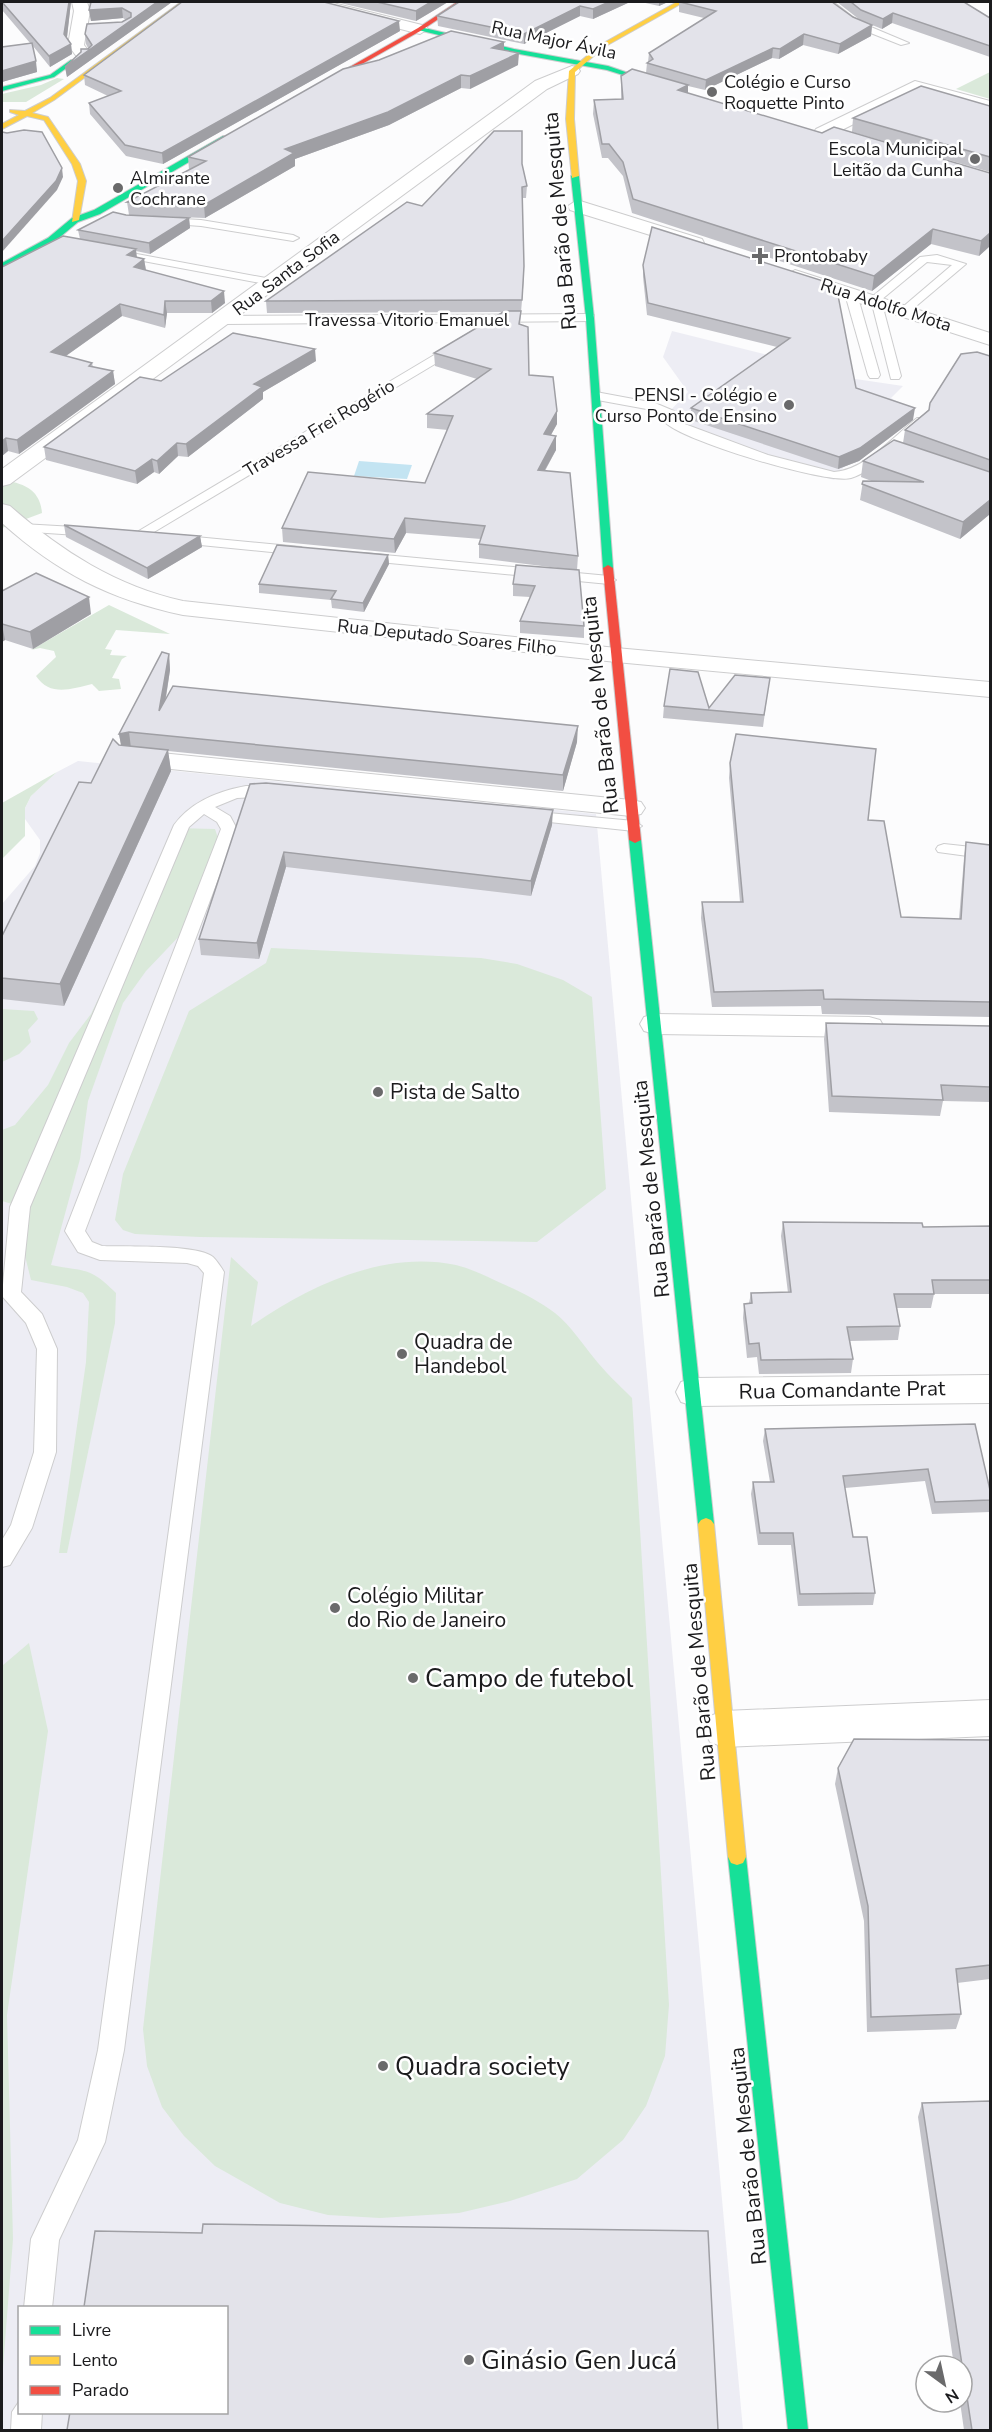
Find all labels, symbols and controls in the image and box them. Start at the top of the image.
street label: Rua Major Ávila [489,15,619,65]
place label: Colégio e Curso Roquette Pinto [724,70,851,115]
marker: Colégio e Curso Roquette Pinto [705,85,719,99]
street label: Rua Barão de Mesquita [537,111,583,331]
place label: Escola Municipal Leitão da Cunha [829,137,964,182]
marker: Escola Municipal Leitão da Cunha [968,152,982,166]
place label: Almirante Cochrane [130,166,210,211]
marker: Almirante Cochrane [111,181,125,195]
street label: Rua Santa Sofia [228,225,344,321]
place label: Prontobaby [774,244,868,268]
marker: Prontobaby [751,247,769,265]
street label: Rua Adolfo Mota [817,272,955,338]
street label: Travessa Vitorio Emanuel [305,308,510,332]
street label: Travessa Frei Rogério [239,373,399,483]
place label: PENSI - Colégio e Curso Ponto de Ensino [595,383,777,428]
marker: PENSI - Colégio e Curso Ponto de Ensino [782,398,796,412]
street label: Rua Barão de Mesquita [575,595,625,815]
street label: Rua Deputado Soares Filho [336,614,558,660]
place label: Pista de Salto [390,1078,520,1106]
street label: Rua Barão de Mesquita [626,1079,676,1299]
marker: Pista de Salto [371,1085,385,1099]
place label: Quadra de Handebol [414,1328,513,1380]
marker: Quadra de Handebol [395,1347,409,1361]
street label: Rua Comandante Prat [738,1374,946,1406]
street label: Rua Barão de Mesquita [676,1562,722,1782]
place label: Colégio Militar do Rio de Janeiro [347,1582,506,1634]
marker: Colégio Militar do Rio de Janeiro [328,1601,342,1615]
place label: Campo de futebol [425,1661,634,1696]
marker: Campo de futebol [406,1671,420,1685]
street label: Rua Barão de Mesquita [723,2046,773,2266]
place label: Quadra society [395,2049,570,2084]
marker: Quadra society [376,2059,390,2073]
legend [18,2306,228,2414]
text: Livre [72,2318,111,2342]
place label: Ginásio Gen Jucá [481,2343,677,2378]
text: Lento [72,2348,118,2372]
marker: Ginásio Gen Jucá [462,2353,476,2367]
north arrow [914,2354,974,2414]
text: Parado [72,2378,129,2402]
text: N [941,2383,963,2408]

